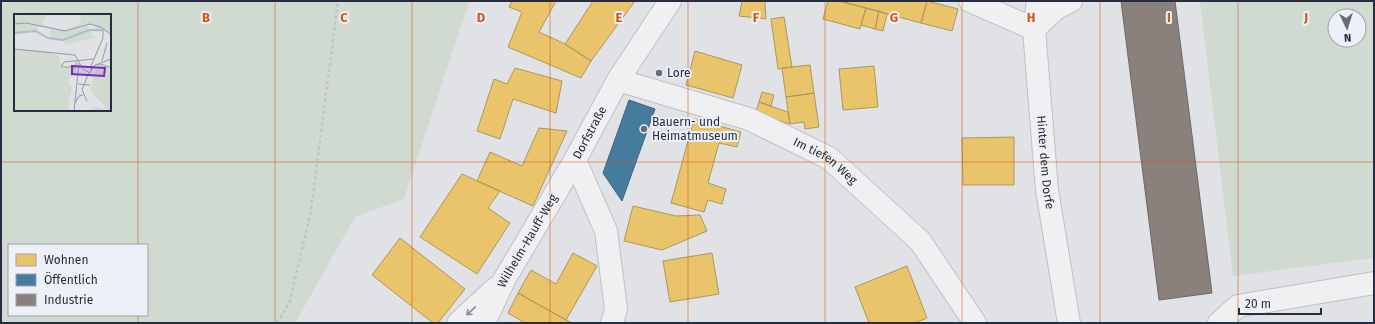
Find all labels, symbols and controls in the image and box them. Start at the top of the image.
north arrow [1327,8,1367,48]
text: B [202,10,210,25]
text: C [340,10,348,25]
text: D [477,10,486,25]
text: E [616,10,623,25]
text: F [753,10,760,25]
text: G [890,10,898,25]
text: H [1027,10,1035,25]
text: I [1167,10,1171,25]
text: J [1303,10,1308,25]
inset map [14,14,111,111]
text: N [1344,31,1352,44]
place label: Lore [667,66,691,80]
marker: Lore [654,68,664,78]
street label: Dorfstraße [570,104,610,161]
place label: Bauern- und Heimatmuseum [652,115,738,143]
street label: Hinter dem Dorfe [1034,115,1057,210]
marker: Bauern- und Heimatmuseum [639,124,649,134]
street label: Im tiefen Weg [791,135,861,188]
street label: Wilhelm-Hauff-Weg [495,191,561,290]
legend [8,244,148,316]
text: Wohnen [44,253,88,267]
text: Öffentlich [44,271,98,287]
scale bar [1239,290,1321,316]
text: Industrie [44,293,93,307]
text: 20 m [1245,297,1271,311]
one-way arrow [466,306,476,316]

